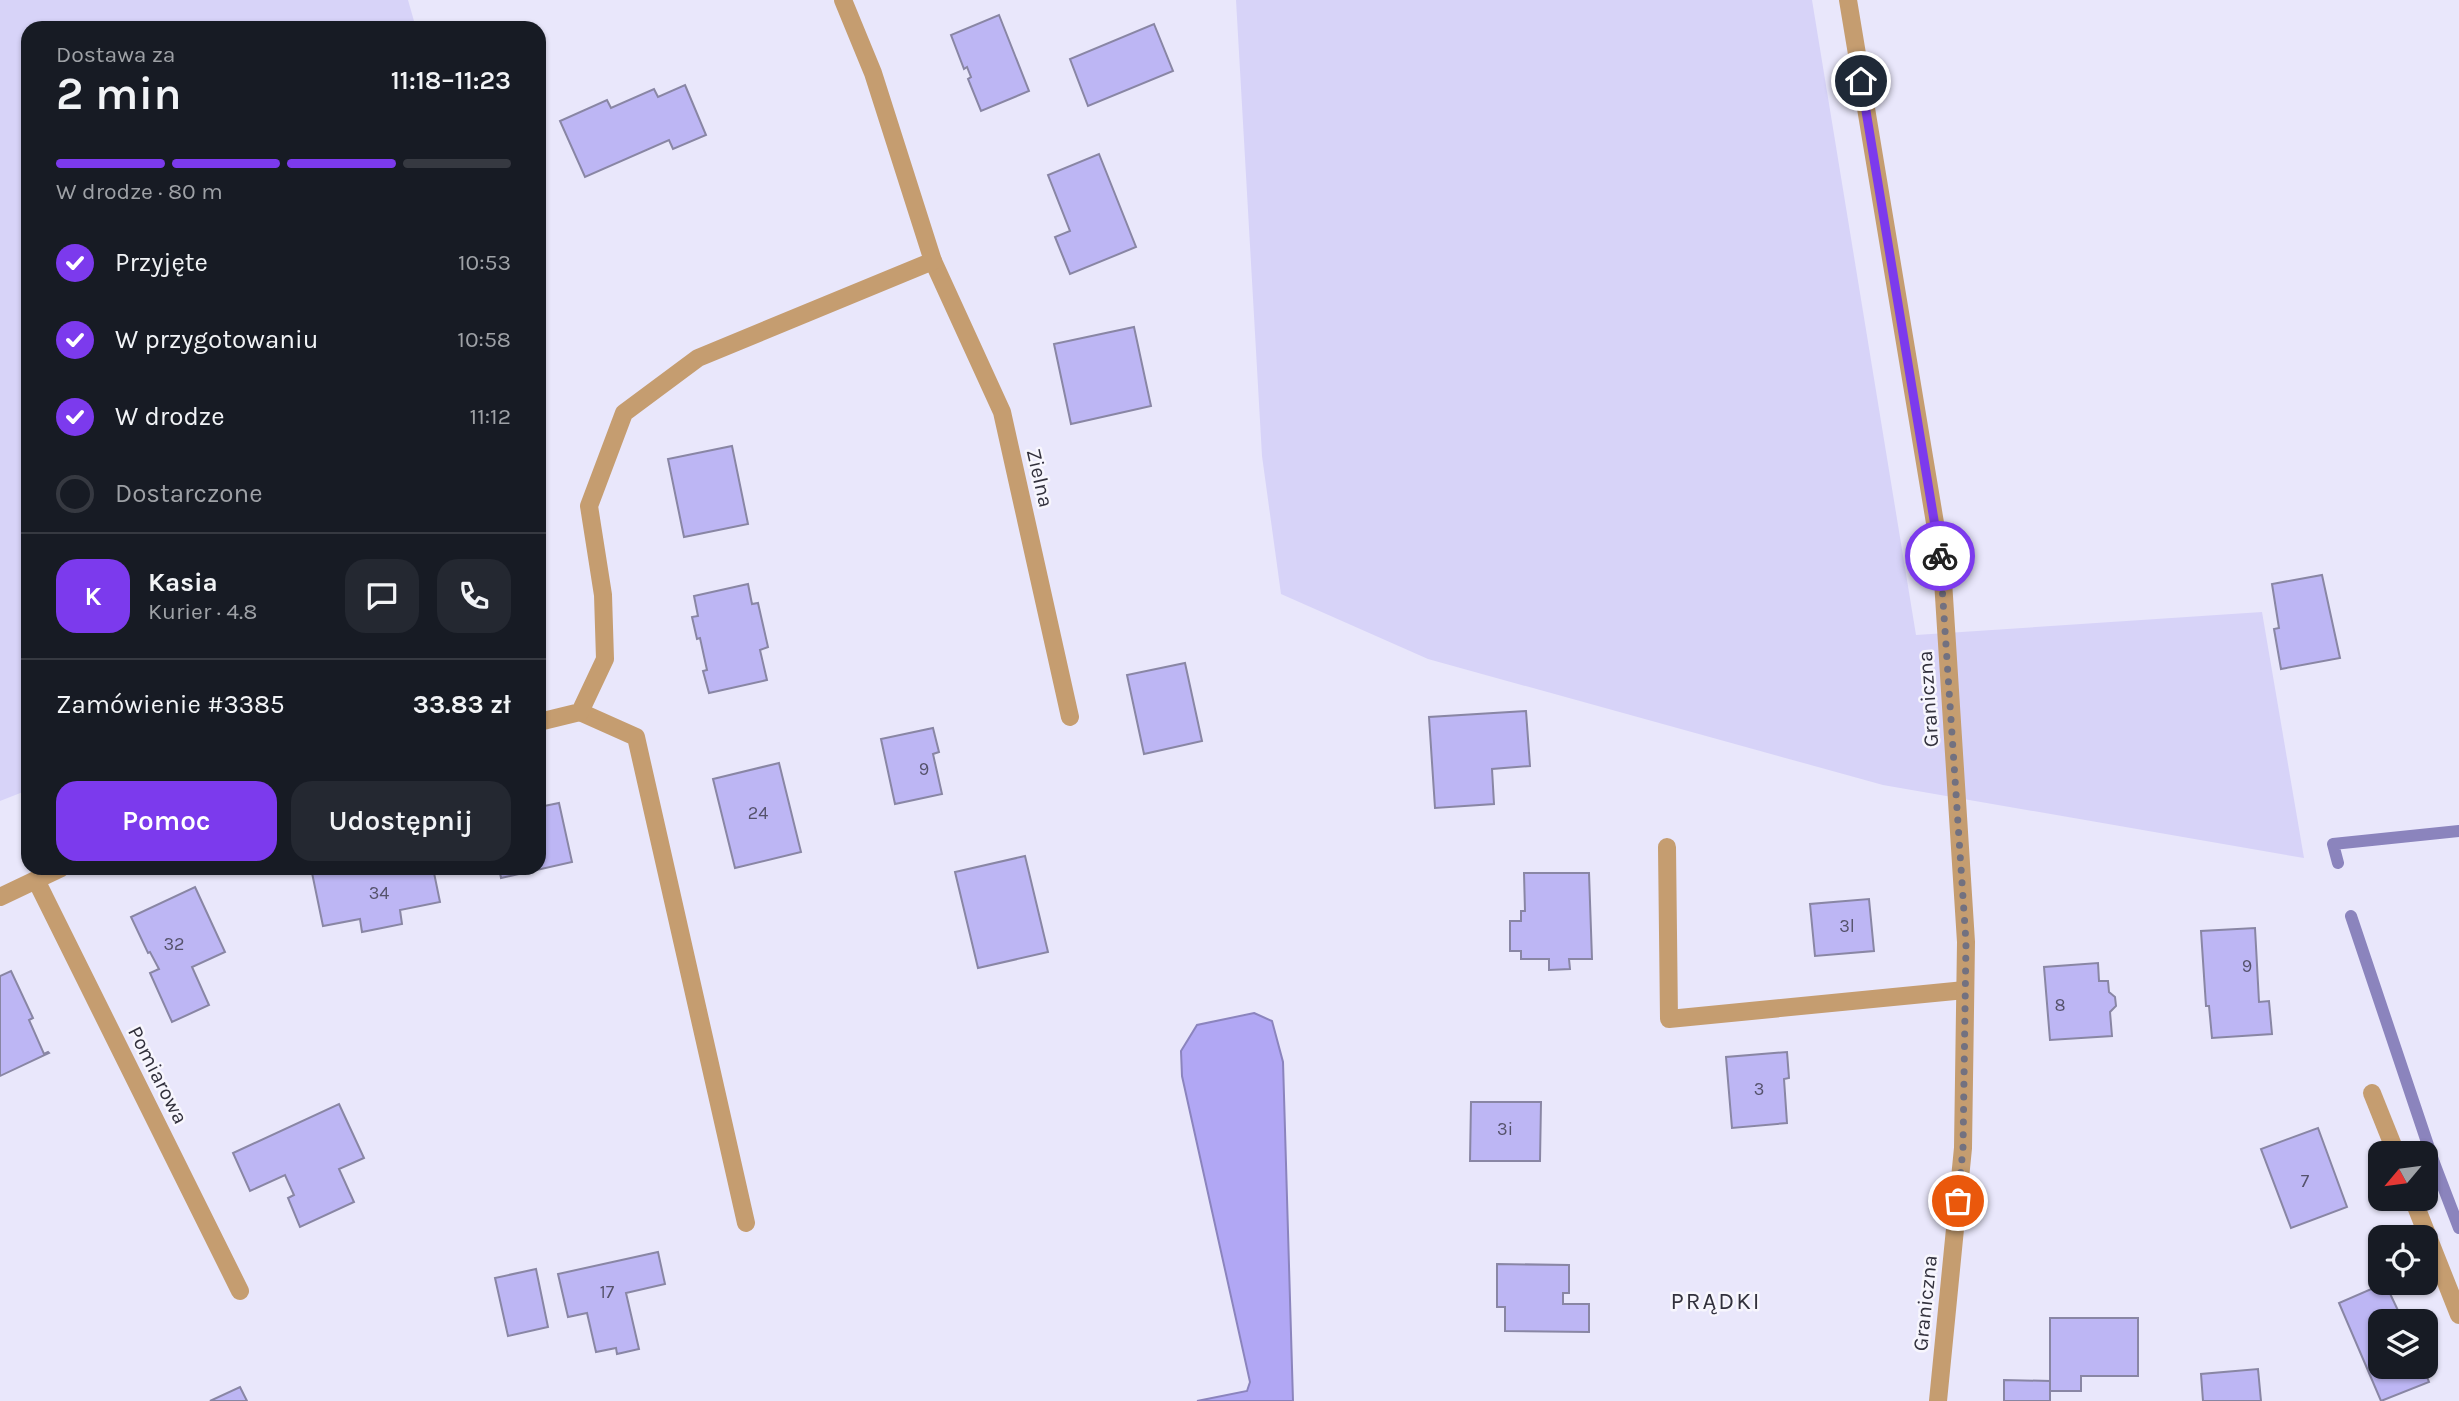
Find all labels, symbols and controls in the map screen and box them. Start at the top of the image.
text: Dostawa za [56,41,176,68]
pin [1831,51,1891,111]
icon: home [1842,62,1880,100]
text: 11:18–11:23 [391,65,511,96]
text: 2 min [56,67,182,121]
text: W drodze · 80 m [56,178,223,205]
icon: check [56,244,94,282]
text: Przyjęte [115,247,208,278]
text: 10:53 [458,249,511,276]
icon: check [56,321,94,359]
text: W przygotowaniu [115,324,318,355]
text: 10:58 [457,326,511,353]
icon: check [56,398,94,436]
text: W drodze [115,401,225,432]
text: 11:12 [470,403,511,430]
street label: Zielna [1022,446,1058,510]
text: Dostarczone [115,478,263,509]
courier [1905,521,1975,591]
icon: bike [1921,537,1959,575]
button: chat [345,559,419,633]
button: phone [437,559,511,633]
text: Kasia [148,567,218,598]
text: K [84,581,102,612]
text: Kurier · 4.8 [148,598,257,625]
street label: Graniczna [1913,650,1943,748]
text: Zamówienie #3385 [56,689,285,720]
text: 33.83 zł [413,689,511,720]
house number: 9 [919,758,929,780]
button: Pomoc [56,781,277,861]
button: Udostępnij [291,781,511,861]
house number: 24 [748,802,768,824]
house number: 34 [369,882,389,904]
house number: 3l [1839,915,1855,937]
house number: 32 [163,933,185,955]
house number: 9 [2242,955,2252,977]
house number: 8 [2054,994,2066,1016]
street label: Pomiarowa [123,1022,193,1128]
house number: 3 [1754,1078,1764,1100]
house number: 3i [1497,1118,1513,1140]
north arrow [2368,1141,2438,1211]
map controls [2368,1141,2438,1379]
house number: 7 [2301,1170,2310,1192]
pin [1928,1171,1988,1231]
icon: bag [1939,1182,1977,1220]
button: locate [2368,1225,2438,1295]
street label: Graniczna [1908,1254,1942,1352]
house number: 17 [600,1281,615,1303]
district label: PRĄDKI [1671,1287,1761,1315]
button: layers [2368,1309,2438,1379]

